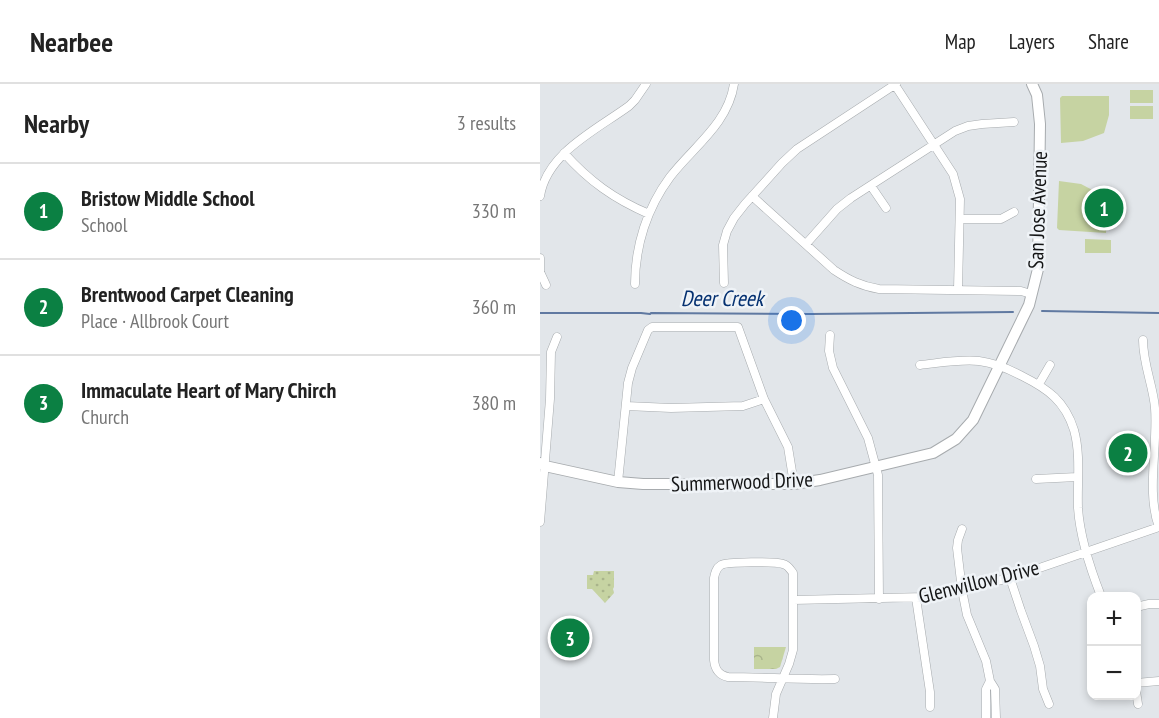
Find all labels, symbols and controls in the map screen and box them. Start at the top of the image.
text: Nearbee [30,23,113,60]
text: Map [945,28,976,55]
text: Layers [1009,28,1055,55]
text: Share [1088,28,1129,55]
text: Nearby [24,107,89,140]
text: 3 results [457,110,516,136]
street label: San Jose Avenue [1022,151,1053,269]
text: Bristow Middle School [81,184,255,212]
pin: 1 [1084,186,1124,230]
text: 1 [39,198,48,224]
text: 330 m [472,198,516,224]
text: School [81,212,127,238]
text: Brentwood Carpet Cleaning [81,280,294,308]
water label: Deer Creek [681,284,766,312]
text: 2 [39,294,48,320]
text: 360 m [472,294,516,320]
your location [777,306,806,335]
text: Place · Allbrook Court [81,308,229,334]
text: Immaculate Heart of Mary Chirch [81,376,336,404]
text: 3 [39,390,48,416]
text: 380 m [472,390,516,416]
text: Church [81,404,129,430]
pin: 2 [1108,430,1148,476]
street label: Summerwood Drive [671,466,813,497]
street label: Glenwillow Drive [916,553,1042,610]
map controls [1087,592,1141,700]
button: + [1087,592,1141,646]
pin: 3 [550,616,590,660]
button: − [1087,646,1141,700]

